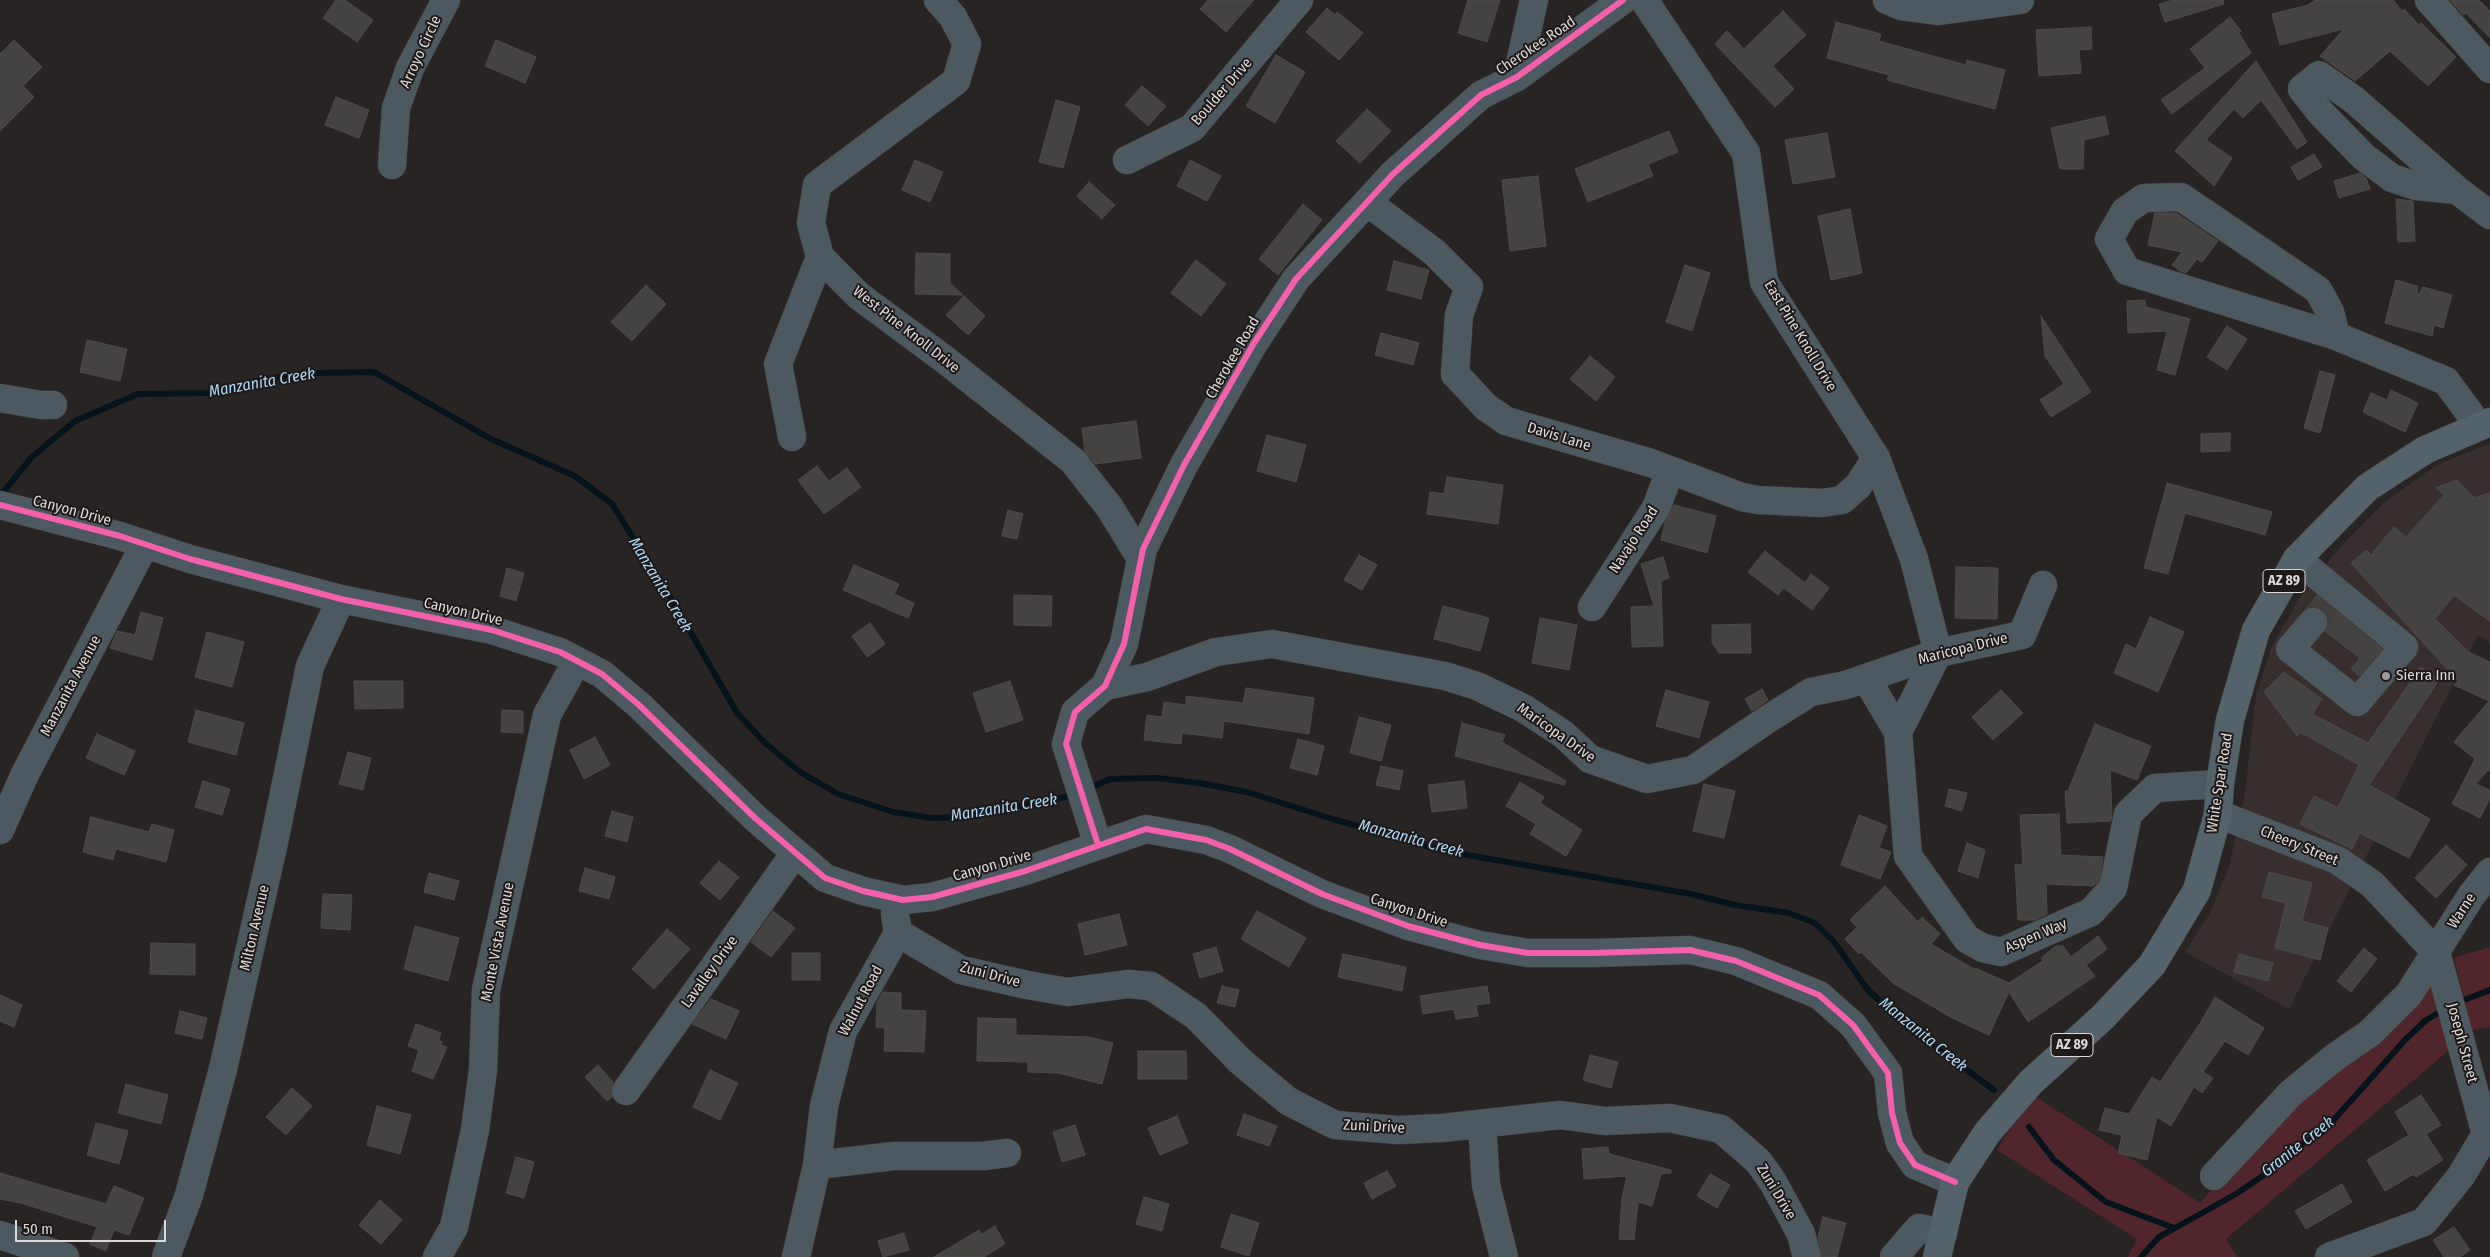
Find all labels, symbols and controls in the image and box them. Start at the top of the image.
street label: Arroyo Circle [396,13,446,91]
street label: Cherokee Road [1493,13,1579,79]
street label: Boulder Drive [1188,54,1256,130]
street label: East Pine Knoll Drive [1760,277,1840,395]
street label: West Pine Knoll Drive [849,283,963,377]
street label: Cherokee Road [1202,314,1264,402]
water label: Manzanita Creek [207,364,317,402]
street label: Davis Lane [1525,419,1593,455]
street label: Canyon Drive [31,492,113,530]
street label: Navajo Road [1606,503,1662,577]
water label: Manzanita Creek [624,534,696,636]
road number: AZ 89 [2263,570,2305,592]
street label: Canyon Drive [422,594,504,630]
street label: Maricopa Drive [1916,629,2010,669]
street label: Manzanita Avenue [37,633,105,739]
place label: Sierra Inn [2396,667,2455,685]
marker: Sierra Inn [2380,670,2392,682]
street label: Maricopa Drive [1513,699,1599,767]
street label: White Spar Road [2203,732,2237,834]
water label: Manzanita Creek [949,790,1059,826]
water label: Manzanita Creek [1357,816,1465,862]
street label: Cheery Street [2257,822,2341,870]
street label: Canyon Drive [951,846,1033,886]
street label: Monte Vista Avenue [478,881,518,1003]
street label: Milton Avenue [236,883,274,973]
street label: Canyon Drive [1368,890,1450,932]
street label: Warne [2444,890,2480,932]
street label: Aspen Way [2002,915,2070,957]
street label: Lavalley Drive [678,933,742,1011]
street label: Zuni Drive [958,958,1022,992]
street label: Walnut Road [835,963,887,1039]
water label: Manzanita Creek [1875,994,1971,1076]
street label: Joseph Street [2443,1001,2481,1085]
road number: AZ 89 [2051,1034,2093,1056]
water label: Granite Creek [2258,1113,2338,1181]
street label: Zuni Drive [1343,1116,1405,1138]
street label: Zuni Drive [1752,1161,1800,1223]
scale bar [18,1210,169,1242]
text: 50 m [23,1220,53,1238]

